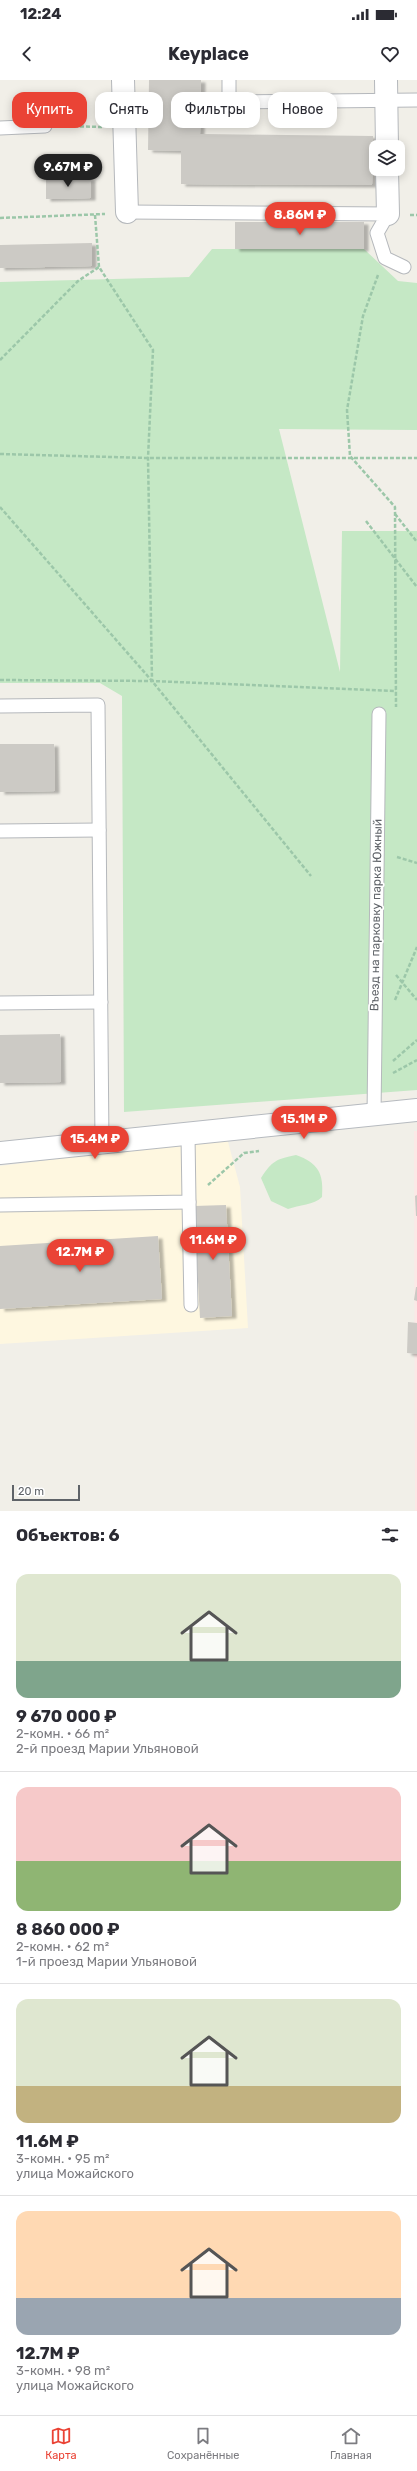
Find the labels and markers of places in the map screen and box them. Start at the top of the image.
pin: 9.67M ₽ [31,154,105,188]
pin: 8.86M ₽ [263,202,337,236]
pin: 15.1M ₽ [267,1106,341,1140]
pin: 15.4M ₽ [58,1126,132,1160]
pin: 11.6M ₽ [176,1227,250,1261]
pin: 12.7M ₽ [43,1239,117,1273]

